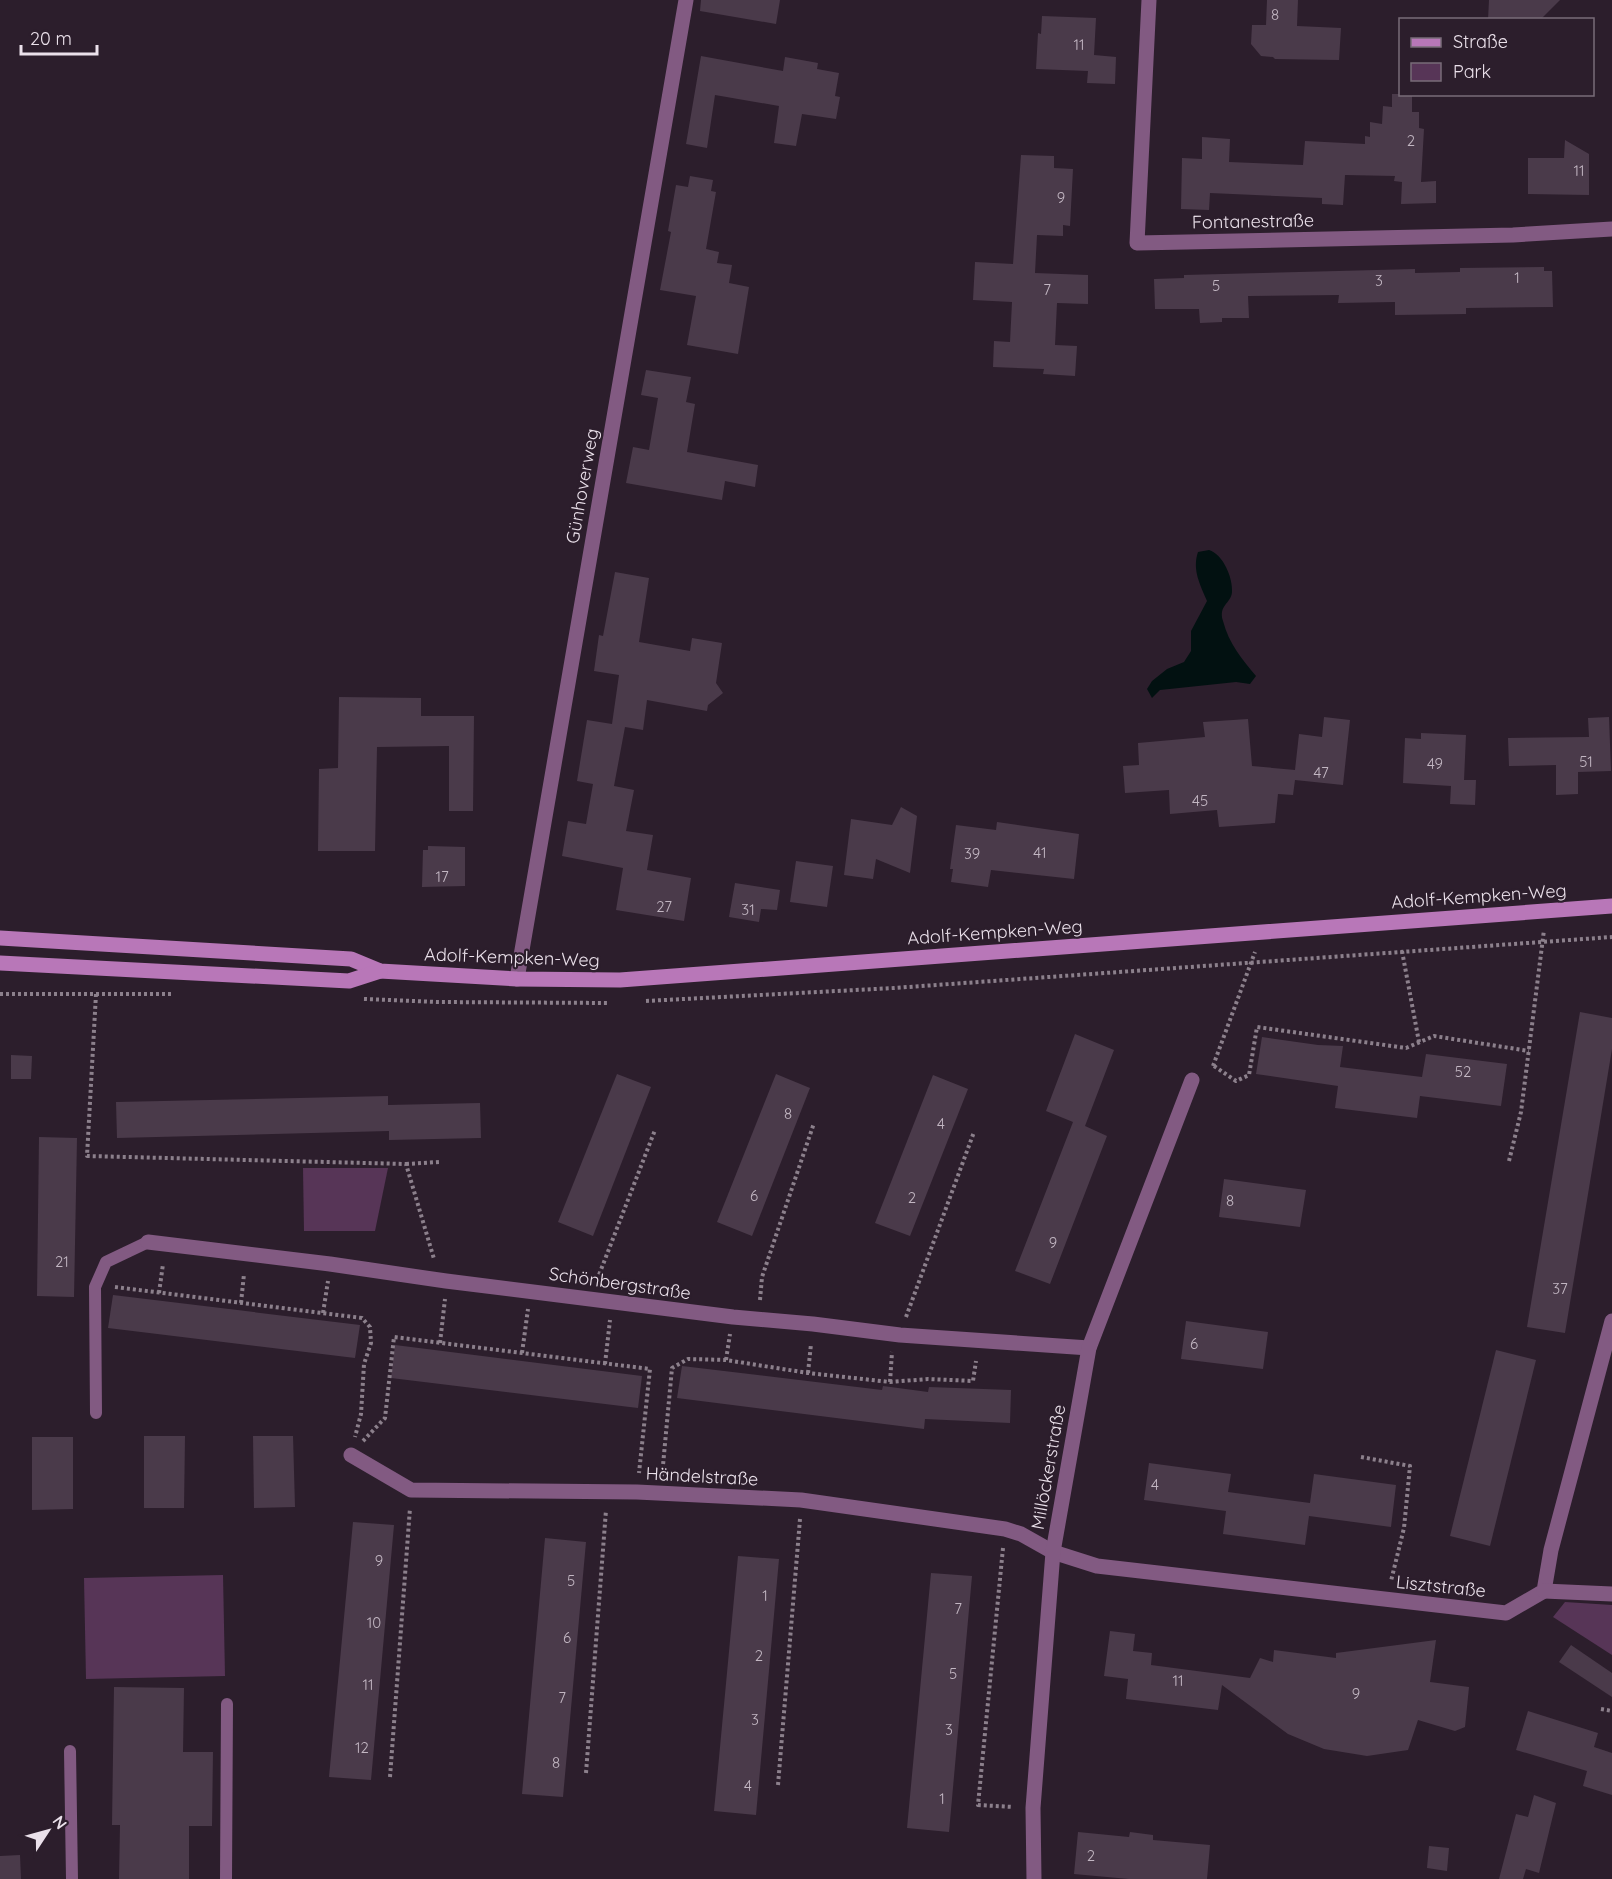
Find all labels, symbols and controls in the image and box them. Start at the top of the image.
house number: 8 [1271,5,1279,24]
scale bar [21,18,98,56]
legend [1399,18,1594,96]
text: 20 m [30,27,72,50]
text: Straße [1453,30,1508,53]
house number: 11 [1073,35,1085,54]
text: Park [1453,60,1491,83]
house number: 2 [1407,131,1415,150]
house number: 11 [1573,161,1585,180]
house number: 9 [1057,188,1065,207]
street label: Fontanestraße [1192,208,1314,234]
house number: 1 [1514,268,1520,287]
house number: 3 [1375,271,1383,290]
house number: 5 [1212,276,1220,295]
house number: 7 [1043,280,1051,299]
street label: Günhoverweg [561,427,603,545]
house number: 51 [1579,752,1593,771]
house number: 49 [1427,754,1443,773]
house number: 47 [1313,763,1329,782]
house number: 45 [1192,791,1208,810]
house number: 41 [1033,843,1047,862]
house number: 39 [964,844,980,863]
house number: 17 [435,867,449,886]
street label: Adolf-Kempken-Weg [1391,878,1567,914]
house number: 27 [656,897,672,916]
house number: 31 [741,900,755,919]
street label: Adolf-Kempken-Weg [907,914,1083,950]
street label: Adolf-Kempken-Weg [424,942,600,972]
house number: 52 [1455,1062,1471,1081]
house number: 8 [784,1104,792,1123]
house number: 4 [937,1114,945,1133]
house number: 6 [750,1186,758,1205]
house number: 2 [908,1188,916,1207]
house number: 8 [1226,1191,1234,1210]
house number: 9 [1049,1233,1057,1252]
house number: 21 [55,1252,69,1271]
street label: Schönbergstraße [548,1262,692,1304]
house number: 37 [1552,1279,1568,1298]
house number: 6 [1190,1334,1198,1353]
street label: Millöckerstraße [1026,1403,1070,1531]
street label: Händelstraße [645,1462,759,1490]
house number: 4 [1151,1475,1159,1494]
house number: 9 [375,1551,383,1570]
street label: Lisztstraße [1395,1570,1487,1602]
house number: 5 [567,1571,575,1590]
house number: 1 [762,1586,768,1605]
house number: 7 [954,1599,962,1618]
house number: 10 [367,1613,381,1632]
house number: 6 [563,1628,571,1647]
house number: 2 [755,1646,763,1665]
house number: 5 [949,1664,957,1683]
house number: 11 [1172,1671,1184,1690]
house number: 11 [362,1675,374,1694]
house number: 9 [1352,1684,1360,1703]
house number: 7 [558,1688,566,1707]
house number: 3 [751,1710,759,1729]
house number: 3 [945,1720,953,1739]
house number: 12 [355,1738,369,1757]
house number: 8 [552,1753,560,1772]
house number: 4 [744,1776,752,1795]
house number: 1 [939,1789,945,1808]
north arrow [18,1801,78,1861]
text: N [49,1812,72,1833]
house number: 2 [1087,1846,1095,1865]

